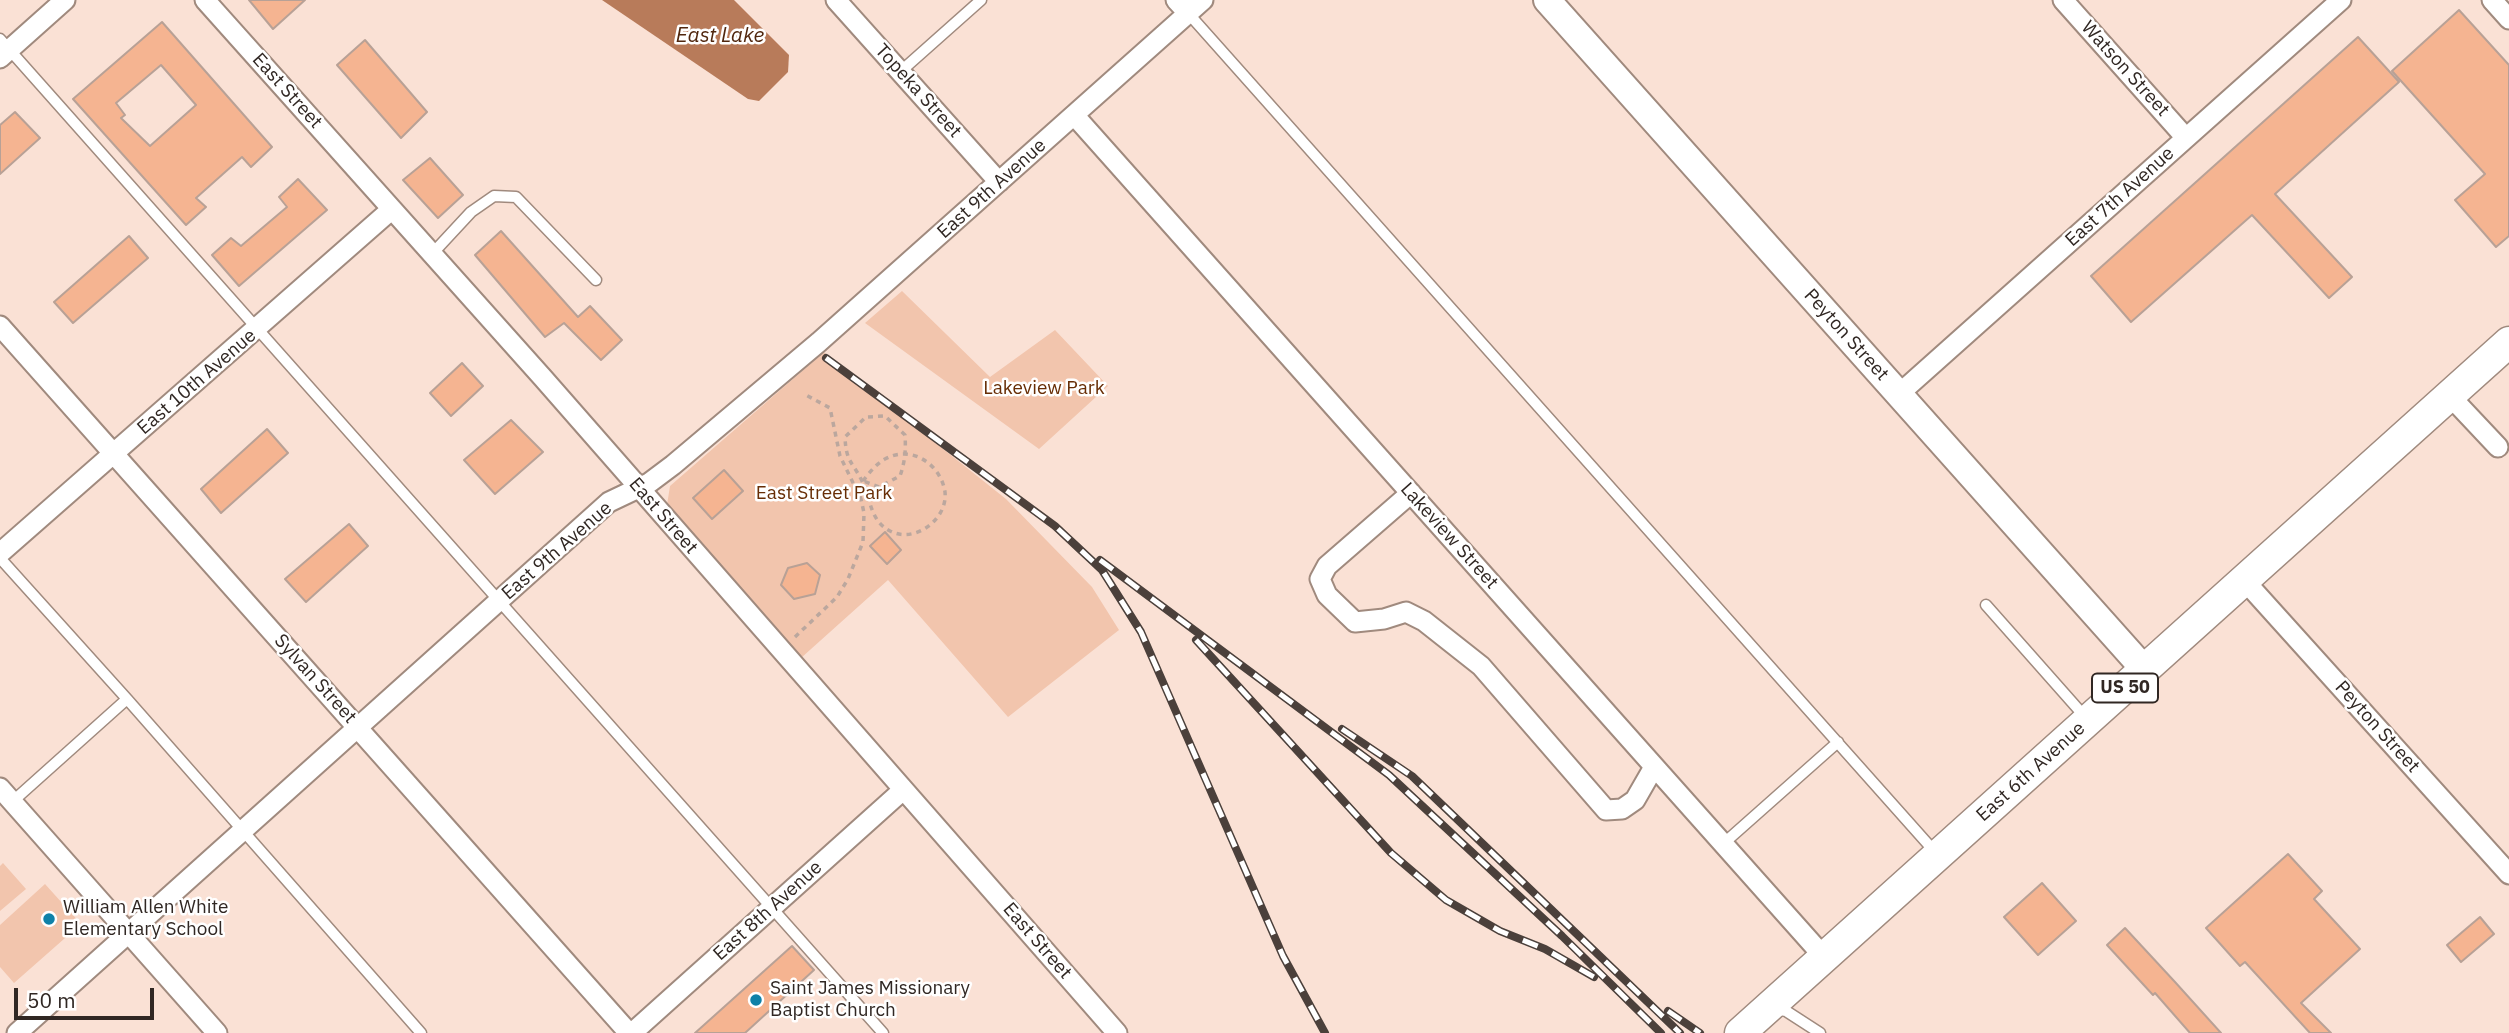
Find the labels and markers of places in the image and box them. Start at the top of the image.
place label: William Allen White Elementary School [63,897,229,941]
marker: William Allen White Elementary School [41,911,57,927]
place label: Saint James Missionary Baptist Church [770,978,970,1022]
marker: Saint James Missionary Baptist Church [748,992,764,1008]

